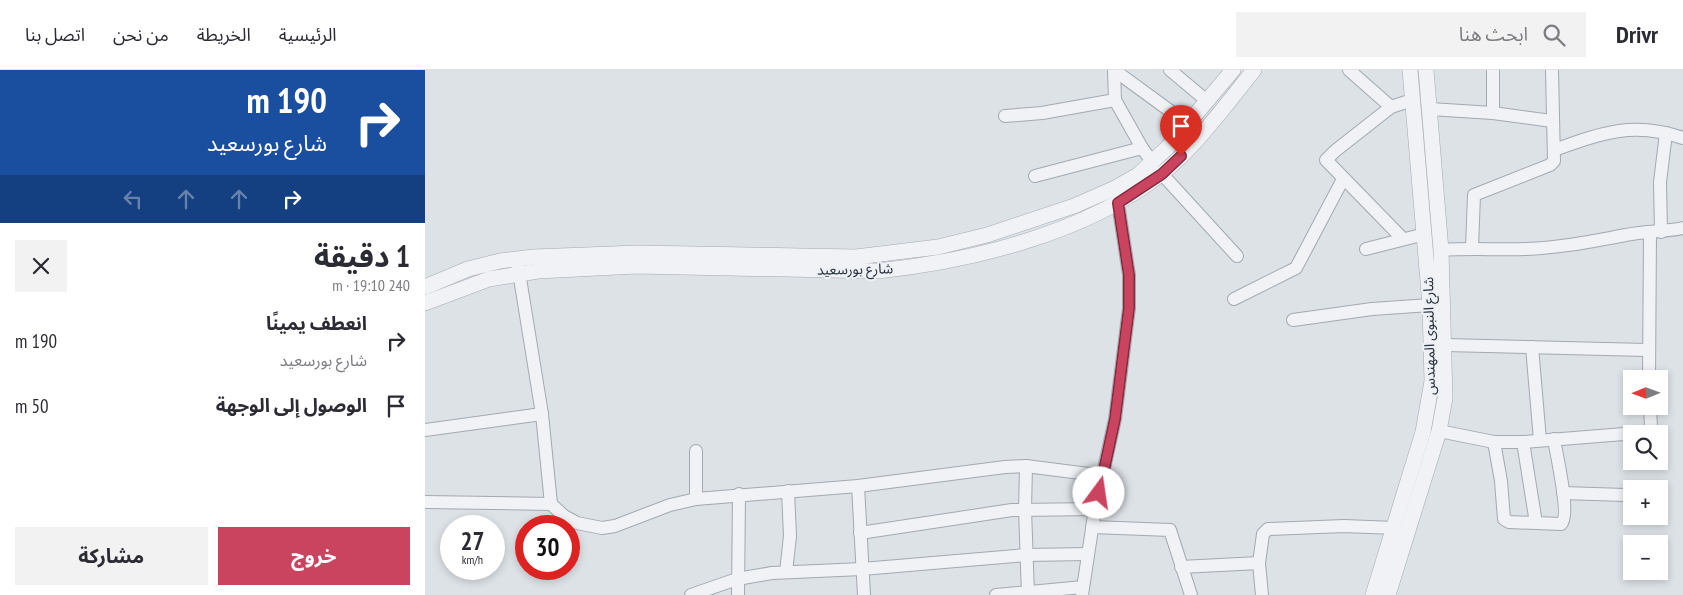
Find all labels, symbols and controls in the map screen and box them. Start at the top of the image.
search box [1236,12,1586,57]
text: Drivr [1616,19,1658,50]
icon: search [1540,21,1568,49]
text: ابحث هنا [1459,22,1528,46]
text: اتصل بنا [25,23,85,46]
text: من نحن [113,23,169,46]
text: الخريطة [197,23,251,46]
text: الرئيسية [279,23,337,46]
text: 190 m [246,77,327,123]
icon: right [345,90,410,155]
pin [1160,105,1202,156]
icon: arrive [1167,112,1195,140]
text: شارع بورسعيد [207,129,327,157]
icon: left [119,185,147,213]
icon: ahead [172,185,200,213]
icon: ahead [225,185,253,213]
icon: right [278,185,306,213]
text: 1 دقيقة [314,236,410,275]
button: close [15,240,67,292]
street label: شارع بورسعيد [817,259,893,281]
text: 240 m · 19:10 [332,275,410,295]
street label: شارع النبوى المهندس [1419,277,1441,395]
text: انعطف يمينًا [266,311,367,335]
icon: right [382,327,410,355]
text: 190 m [15,329,57,353]
text: شارع بورسعيد [280,350,367,370]
north arrow [1623,370,1667,415]
map controls [1623,370,1668,580]
icon: arrive [382,392,410,420]
text: الوصول إلى الوجهة [216,393,367,417]
text: 50 m [15,394,49,418]
button: search [1623,425,1668,470]
position arrow [1072,466,1124,518]
button: + [1623,480,1668,525]
speed limit sign: 30 [515,515,580,580]
text: 27 [461,525,484,557]
button: مشاركة [15,527,208,585]
button: خروج [218,527,410,585]
button: − [1623,535,1668,580]
text: km/h [462,552,483,567]

